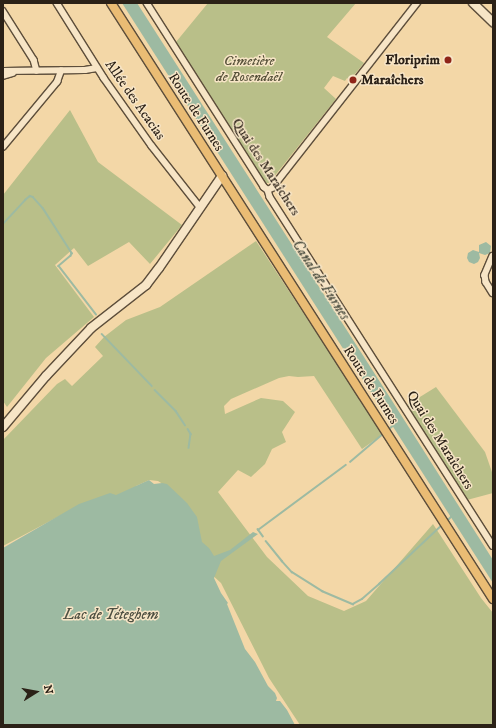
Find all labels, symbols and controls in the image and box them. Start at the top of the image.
place label: Floriprim [385,52,440,68]
park label: Cimetière de Rosendaël [216,53,282,86]
marker: Floriprim [443,55,453,65]
street label: Allée des Acacias [101,57,169,143]
street label: Route de Furnes [165,70,227,154]
place label: Maraîchers [361,72,424,88]
marker: Maraîchers [348,75,358,85]
street label: Quai des Maraîchers [228,115,304,219]
water label: Canal de Furnes [288,236,354,324]
street label: Route de Furnes [340,343,402,427]
street label: Quai des Maraîchers [403,388,477,492]
water label: Lac de Téteghem [64,606,158,624]
north arrow [16,672,56,712]
text: N [40,684,56,695]

